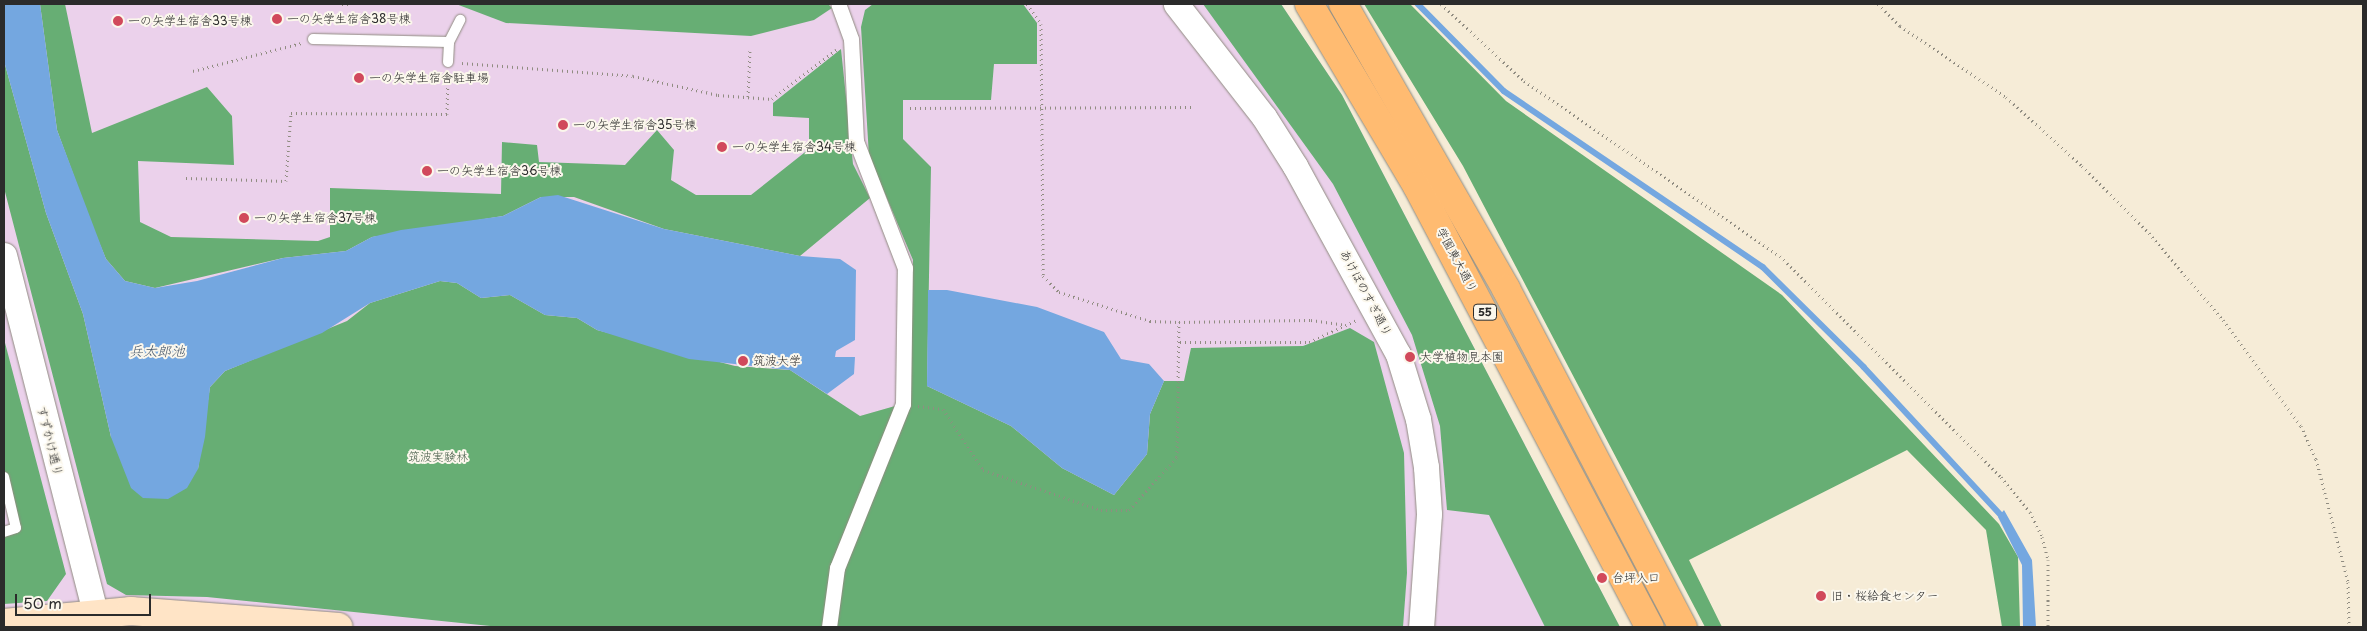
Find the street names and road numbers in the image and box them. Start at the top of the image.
street label: 学園東大通り [1434,225,1480,295]
street label: あけぼのすぎ通り [1337,247,1395,339]
road number: 55 [1472,304,1498,320]
street label: すずかけ通り [34,404,66,478]

